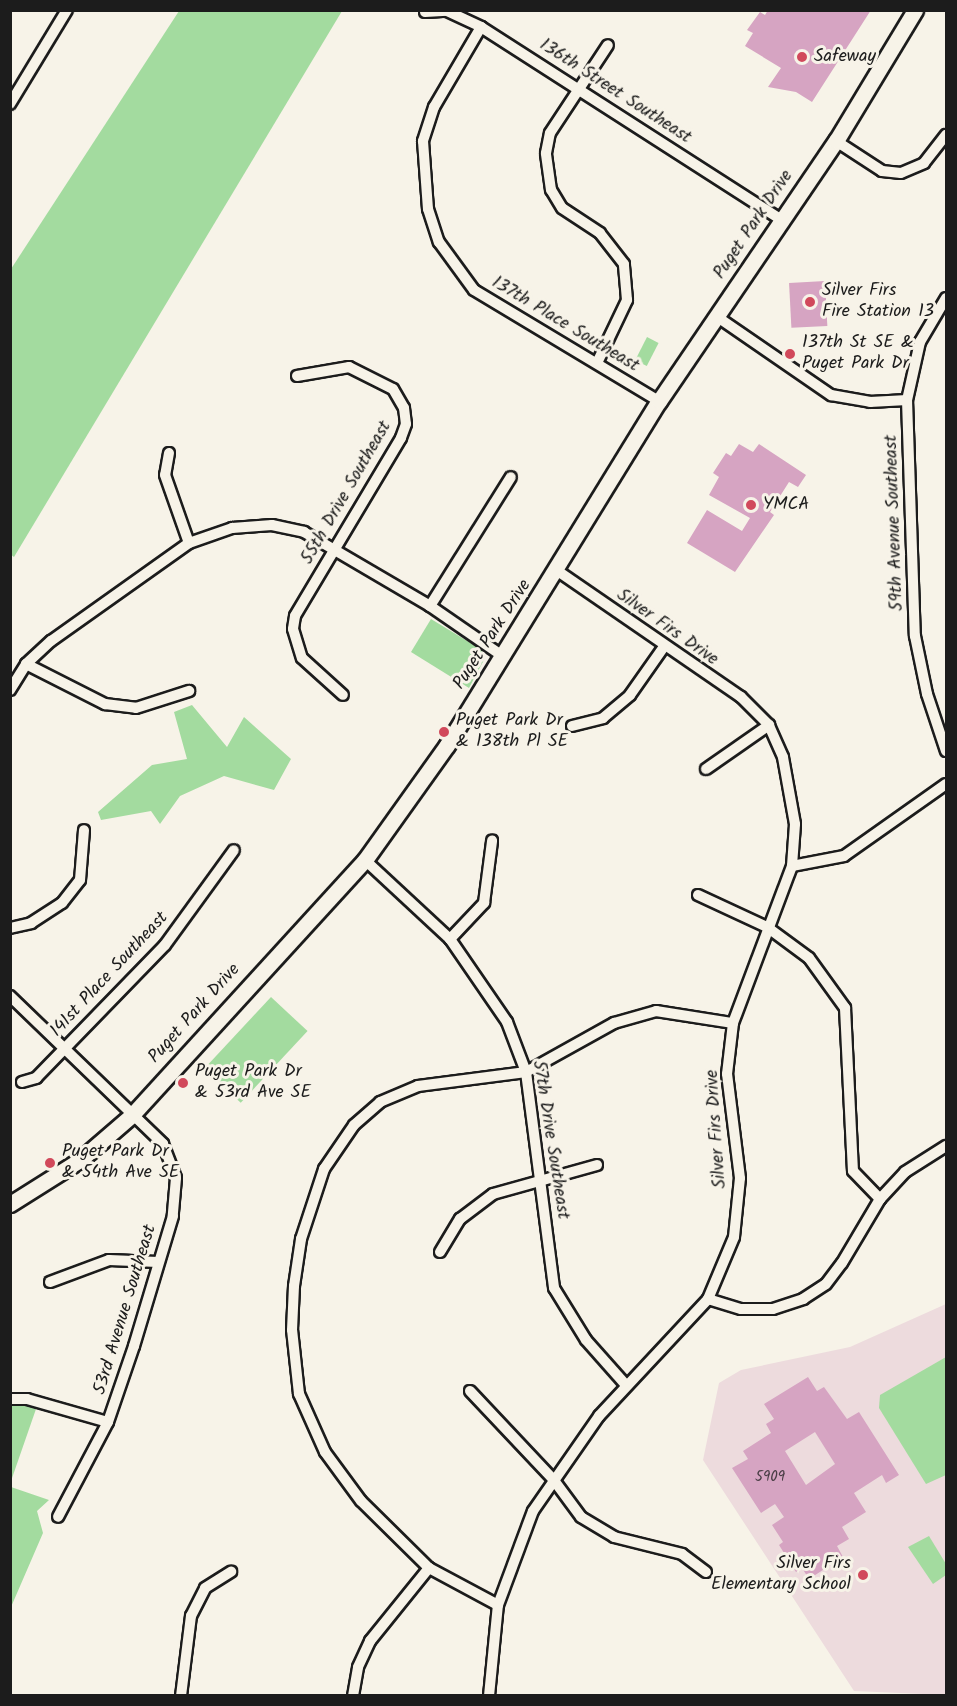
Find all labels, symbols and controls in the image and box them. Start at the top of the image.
street label: 136th Street Southeast [535,35,695,149]
place label: Safeway [814,46,876,68]
marker: Safeway [795,50,809,64]
street label: Puget Park Drive [710,166,798,284]
street label: 137th Place Southeast [487,272,643,378]
place label: Silver Firs Fire Station 13 [822,281,934,324]
marker: Silver Firs Fire Station 13 [803,295,817,309]
place label: 137th St SE & Puget Park Dr [802,333,914,376]
marker: 137th St SE & Puget Park Dr [783,347,797,361]
street label: 55th Drive Southeast [297,417,397,569]
street label: 59th Avenue Southeast [881,434,909,612]
place label: YMCA [763,494,809,516]
marker: YMCA [744,498,758,512]
street label: Puget Park Drive [449,576,537,694]
street label: Silver Firs Drive [612,585,722,671]
place label: Puget Park Dr & 138th Pl SE [456,711,568,754]
marker: Puget Park Dr & 138th Pl SE [437,725,451,739]
street label: 141st Place Southeast [46,908,174,1042]
street label: Puget Park Drive [145,960,245,1068]
street label: 57th Drive Southeast [527,1059,573,1221]
place label: Puget Park Dr & 53rd Ave SE [195,1062,311,1104]
street label: Silver Firs Drive [702,1069,732,1189]
marker: Puget Park Dr & 53rd Ave SE [176,1076,190,1090]
place label: Puget Park Dr & 54th Ave SE [62,1142,179,1184]
marker: Puget Park Dr & 54th Ave SE [43,1156,57,1170]
street label: 53rd Avenue Southeast [90,1222,162,1398]
house number: 5909 [755,1469,785,1487]
place label: Silver Firs Elementary School [711,1554,851,1596]
marker: Silver Firs Elementary School [856,1568,870,1582]

